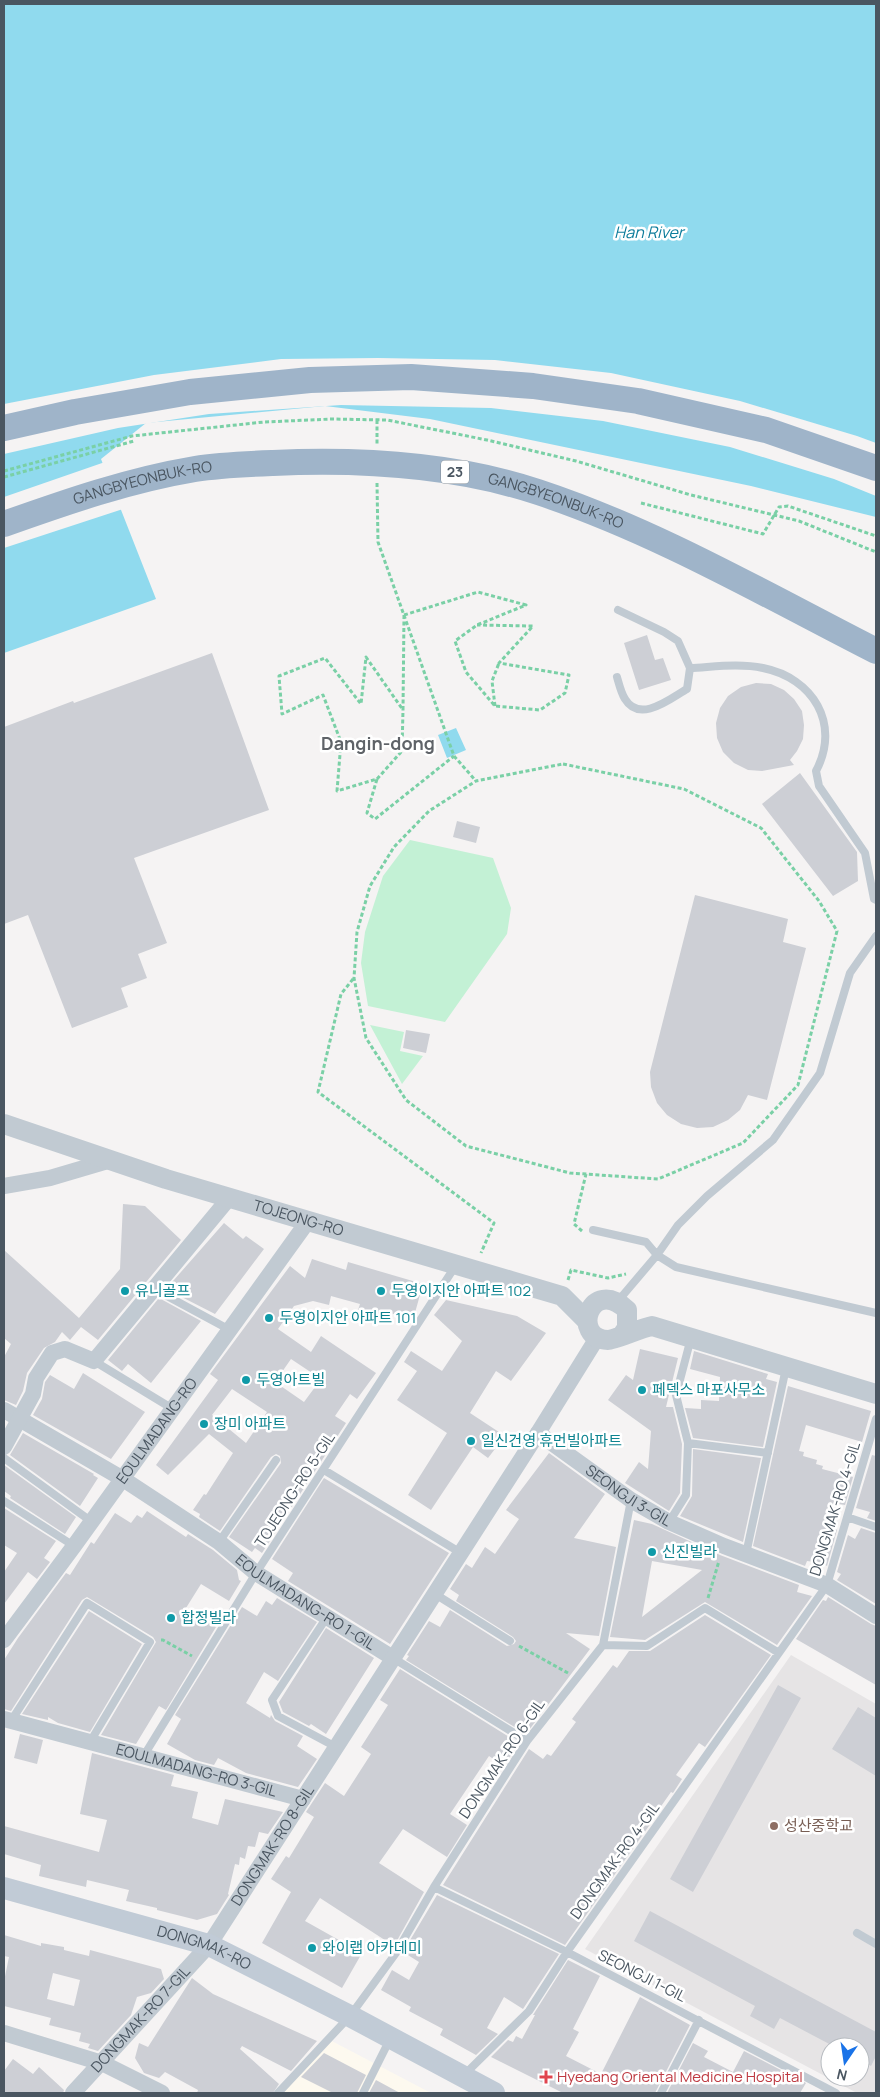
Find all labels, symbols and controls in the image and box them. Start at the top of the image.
water label: Han River [614,221,686,243]
street label: GANGBYEONBUK-RO [70,456,213,509]
road number: 23 [441,461,469,484]
street label: GANGBYEONBUK-RO [486,468,627,534]
district label: Dangin-dong [321,731,435,755]
street label: TOJEONG-RO [251,1194,346,1241]
place label: 유니골프 [135,1280,190,1301]
place label: 두영이지안 아파트 102 [391,1280,531,1301]
marker: 유니골프 [119,1285,131,1297]
marker: 두영이지안 아파트 102 [375,1285,387,1297]
place label: 두영이지안 아파트 101 [279,1307,416,1328]
marker: 두영이지안 아파트 101 [263,1312,275,1324]
place label: 두영아트빌 [256,1369,325,1390]
street label: EOULMADANG-RO [111,1373,202,1488]
marker: 두영아트빌 [240,1374,252,1386]
place label: 페덱스 마포사무소 [652,1379,766,1400]
marker: 페덱스 마포사무소 [636,1384,648,1396]
place label: 장미 아파트 [214,1413,286,1434]
marker: 장미 아파트 [198,1418,210,1430]
street label: TOJEONG-RO 5-GIL [250,1428,340,1551]
place label: 일신건영 휴먼빌아파트 [481,1430,622,1451]
marker: 일신건영 휴먼빌아파트 [465,1435,477,1447]
street label: DONGMAK-RO 4-GIL [804,1439,865,1579]
street label: SEONGJI 3-GIL [581,1459,676,1531]
place label: 신진빌라 [662,1541,717,1562]
marker: 신진빌라 [646,1546,658,1558]
street label: EOULMADANG-RO 1-GIL [231,1549,380,1655]
place label: 합정빌라 [181,1607,236,1628]
marker: 합정빌라 [165,1612,177,1624]
street label: DONGMAK-RO 6-GIL [454,1695,550,1823]
street label: EOULMADANG-RO 3-GIL [114,1738,279,1802]
street label: DONGMAK-RO 8-GIL [226,1781,319,1910]
street label: DONGMAK-RO 4-GIL [565,1798,664,1923]
place label: 성산중학교 [784,1815,853,1836]
marker: 성산중학교 [768,1820,780,1832]
street label: DONGMAK-RO [155,1920,255,1975]
place label: 와이랩 아카데미 [322,1937,422,1958]
marker: 와이랩 아카데미 [306,1942,318,1954]
street label: SEONGJI 1-GIL [595,1944,690,2007]
street label: DONGMAK-RO 7-GIL [86,1961,195,2077]
north arrow [820,2037,870,2087]
text: N [835,2065,849,2086]
place label: Hyedang Oriental Medicine Hospital [557,2066,803,2087]
marker: Hyedang Oriental Medicine Hospital [539,2070,553,2084]

